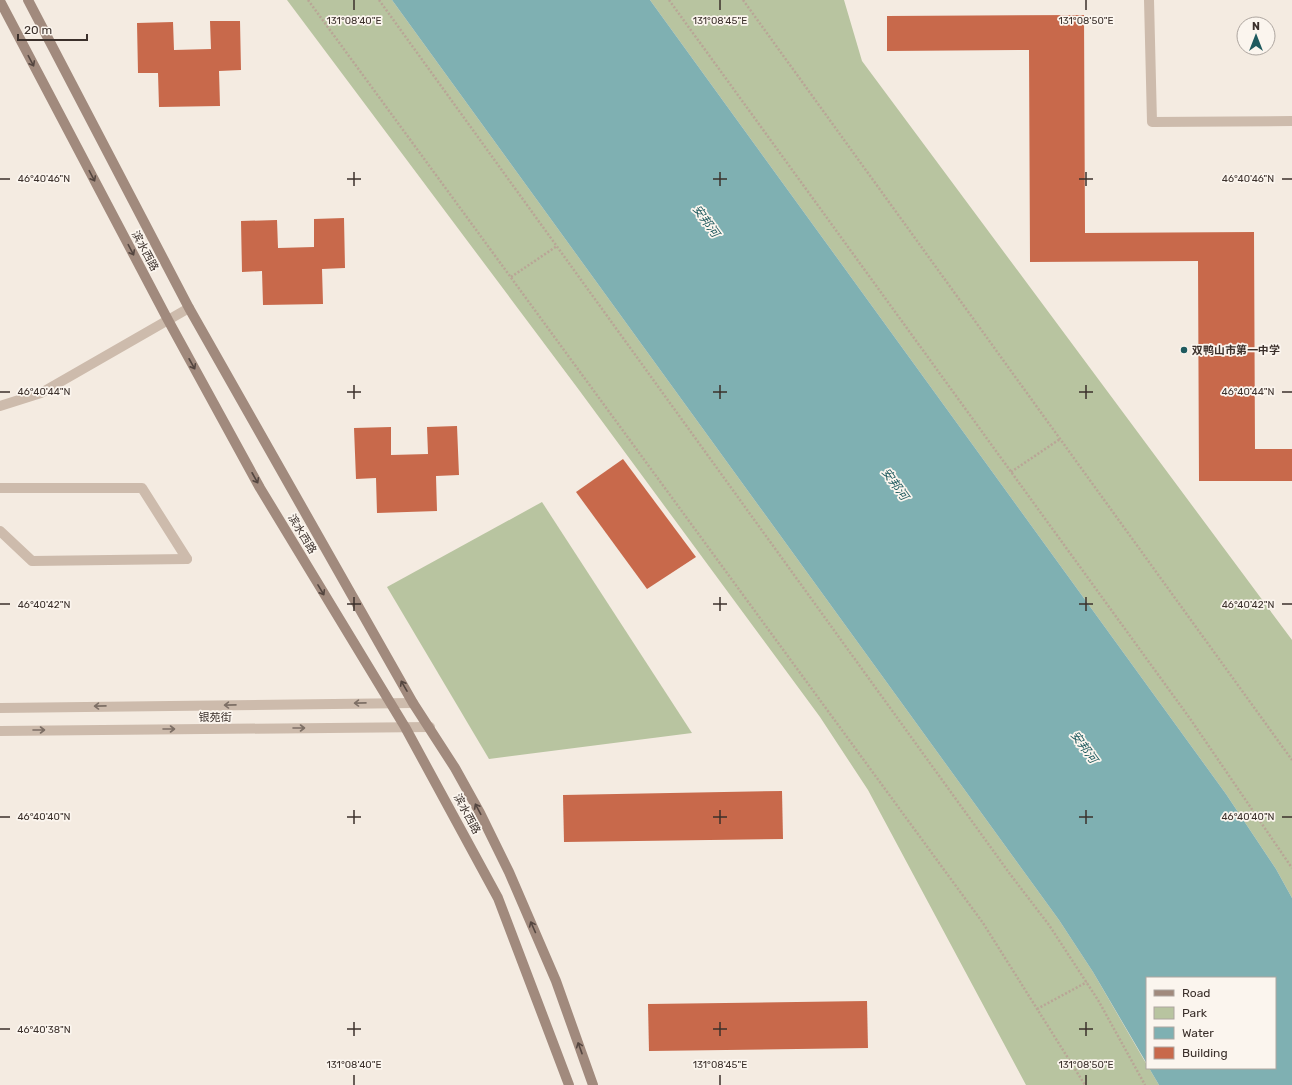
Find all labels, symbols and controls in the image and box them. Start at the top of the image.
text: 131°08'40"E [327,15,382,27]
text: 131°08'45"E [693,15,747,27]
text: 131°08'50"E [1058,15,1114,27]
scale bar [18,16,87,42]
north arrow [1236,16,1276,56]
text: N [1252,20,1260,33]
text: 20 m [24,23,52,37]
one-way arrow [28,54,35,66]
one-way arrow [89,169,96,181]
text: 46°40'46"N [18,173,70,185]
text: 46°40'46"N [1222,173,1274,185]
water label: 安邦河 [690,202,723,241]
street label: 滨水西路 [129,229,161,273]
one-way arrow [128,243,135,255]
place label: 双鸭山市第一中学 [1192,344,1280,357]
marker: 双鸭山市第一中学 [1179,345,1189,355]
one-way arrow [189,358,197,370]
text: 46°40'44"N [18,386,70,398]
text: 46°40'44"N [1222,386,1274,398]
water label: 安邦河 [879,465,912,504]
one-way arrow [251,472,259,484]
street label: 滨水西路 [285,512,319,556]
one-way arrow [318,584,326,596]
text: 46°40'42"N [18,599,70,611]
text: 46°40'42"N [1222,599,1274,611]
one-way arrow [399,680,407,692]
one-way arrow [354,699,367,707]
one-way arrow [224,701,237,709]
one-way arrow [94,702,107,710]
street label: 银苑街 [199,711,232,724]
one-way arrow [292,724,305,732]
one-way arrow [162,725,175,733]
one-way arrow [32,726,45,734]
water label: 安邦河 [1068,728,1101,767]
street label: 滨水西路 [451,792,483,836]
one-way arrow [474,803,482,815]
text: 46°40'40"N [17,811,71,823]
text: 46°40'40"N [1221,811,1275,823]
one-way arrow [529,922,536,934]
legend [1146,977,1276,1069]
text: Road [1182,986,1210,1000]
text: Park [1182,1006,1208,1020]
text: 46°40'38"N [17,1024,71,1036]
text: Water [1182,1026,1214,1040]
one-way arrow [576,1042,584,1054]
text: Building [1182,1046,1228,1060]
text: 131°08'40"E [327,1059,382,1071]
text: 131°08'45"E [693,1059,747,1071]
text: 131°08'50"E [1058,1059,1114,1071]

